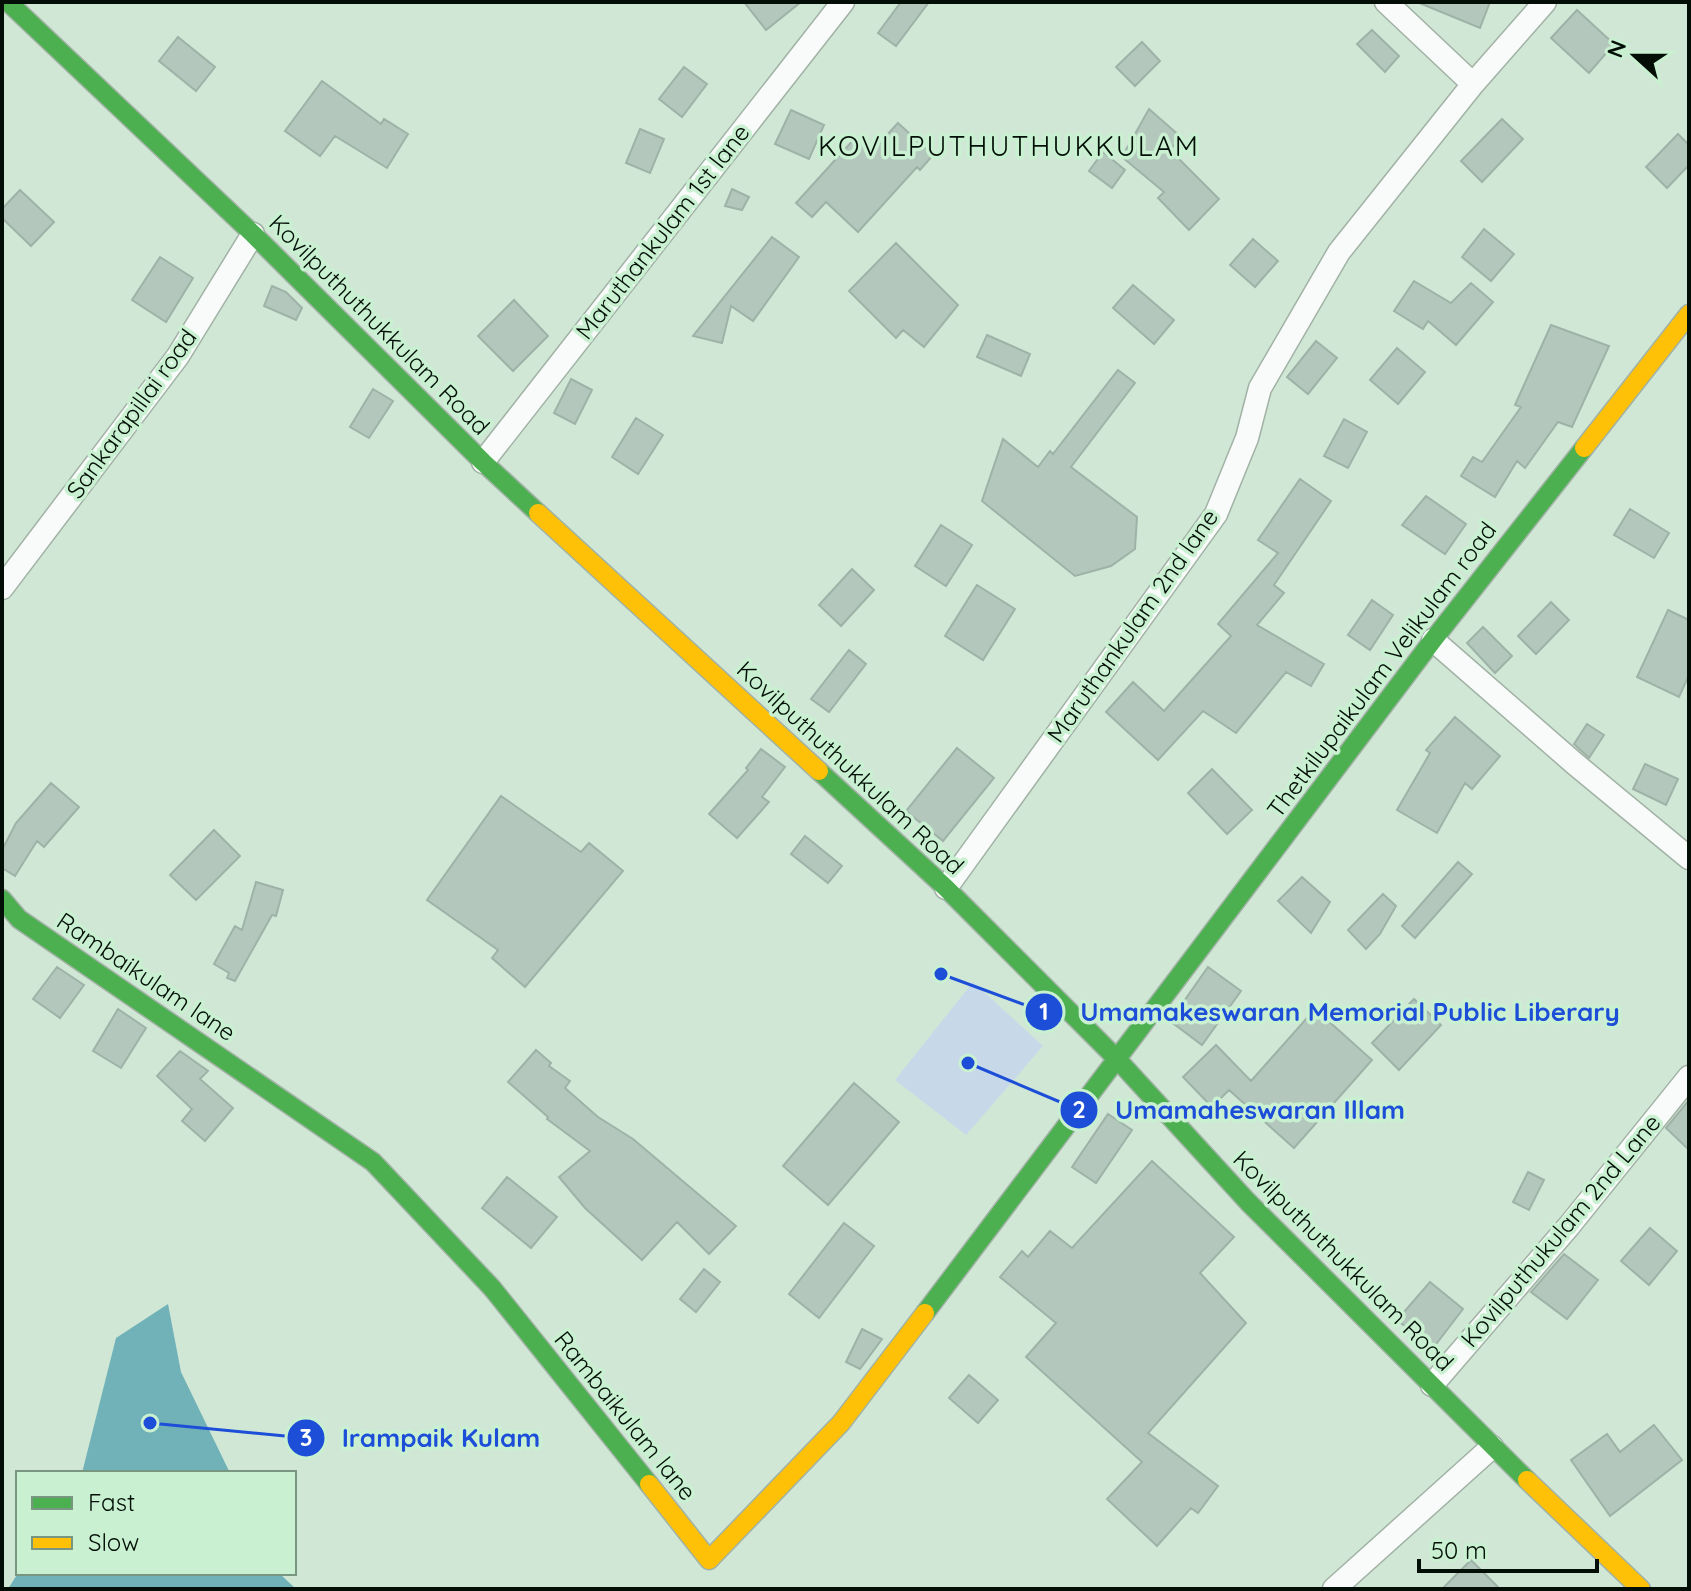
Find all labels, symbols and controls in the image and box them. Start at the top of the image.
north arrow [1595,16,1675,96]
text: N [1600,36,1632,61]
street label: Maruthankulam 1st lane [569,118,756,345]
district label: KOVILPUTHUTHUKKULAM [818,128,1200,163]
street label: Kovilputhuthukkulam Road [263,208,496,441]
street label: Sankarapillai road [60,323,203,504]
street label: Maruthankulam 2nd lane [1040,503,1224,748]
street label: Thetkilupaikulam Velikulam road [1260,516,1502,823]
street label: Kovilputhuthukkulam Road [731,654,970,880]
street label: Rambaikulam lane [51,905,242,1047]
callout: Umamakeswaran Memorial Public Liberary [1024,987,1636,1037]
text: Umamakeswaran Memorial Public Liberary [1080,995,1620,1028]
text: 1 [1039,996,1049,1026]
callout: Umamaheswaran Illam [1059,1085,1421,1135]
text: Umamaheswaran Illam [1115,1093,1405,1126]
text: 2 [1072,1094,1086,1124]
street label: Kovilputhukulam 2nd Lane [1454,1108,1667,1353]
street label: Kovilputhuthukkulam Road [1227,1144,1460,1377]
street label: Rambaikulam lane [548,1325,703,1506]
callout: Irampaik Kulam [286,1413,556,1463]
text: Irampaik Kulam [342,1421,540,1454]
text: 3 [300,1422,312,1452]
legend [16,1471,296,1575]
text: Fast [88,1487,135,1517]
scale bar [1419,1523,1597,1573]
text: Slow [88,1527,139,1557]
text: 50 m [1431,1535,1487,1565]

